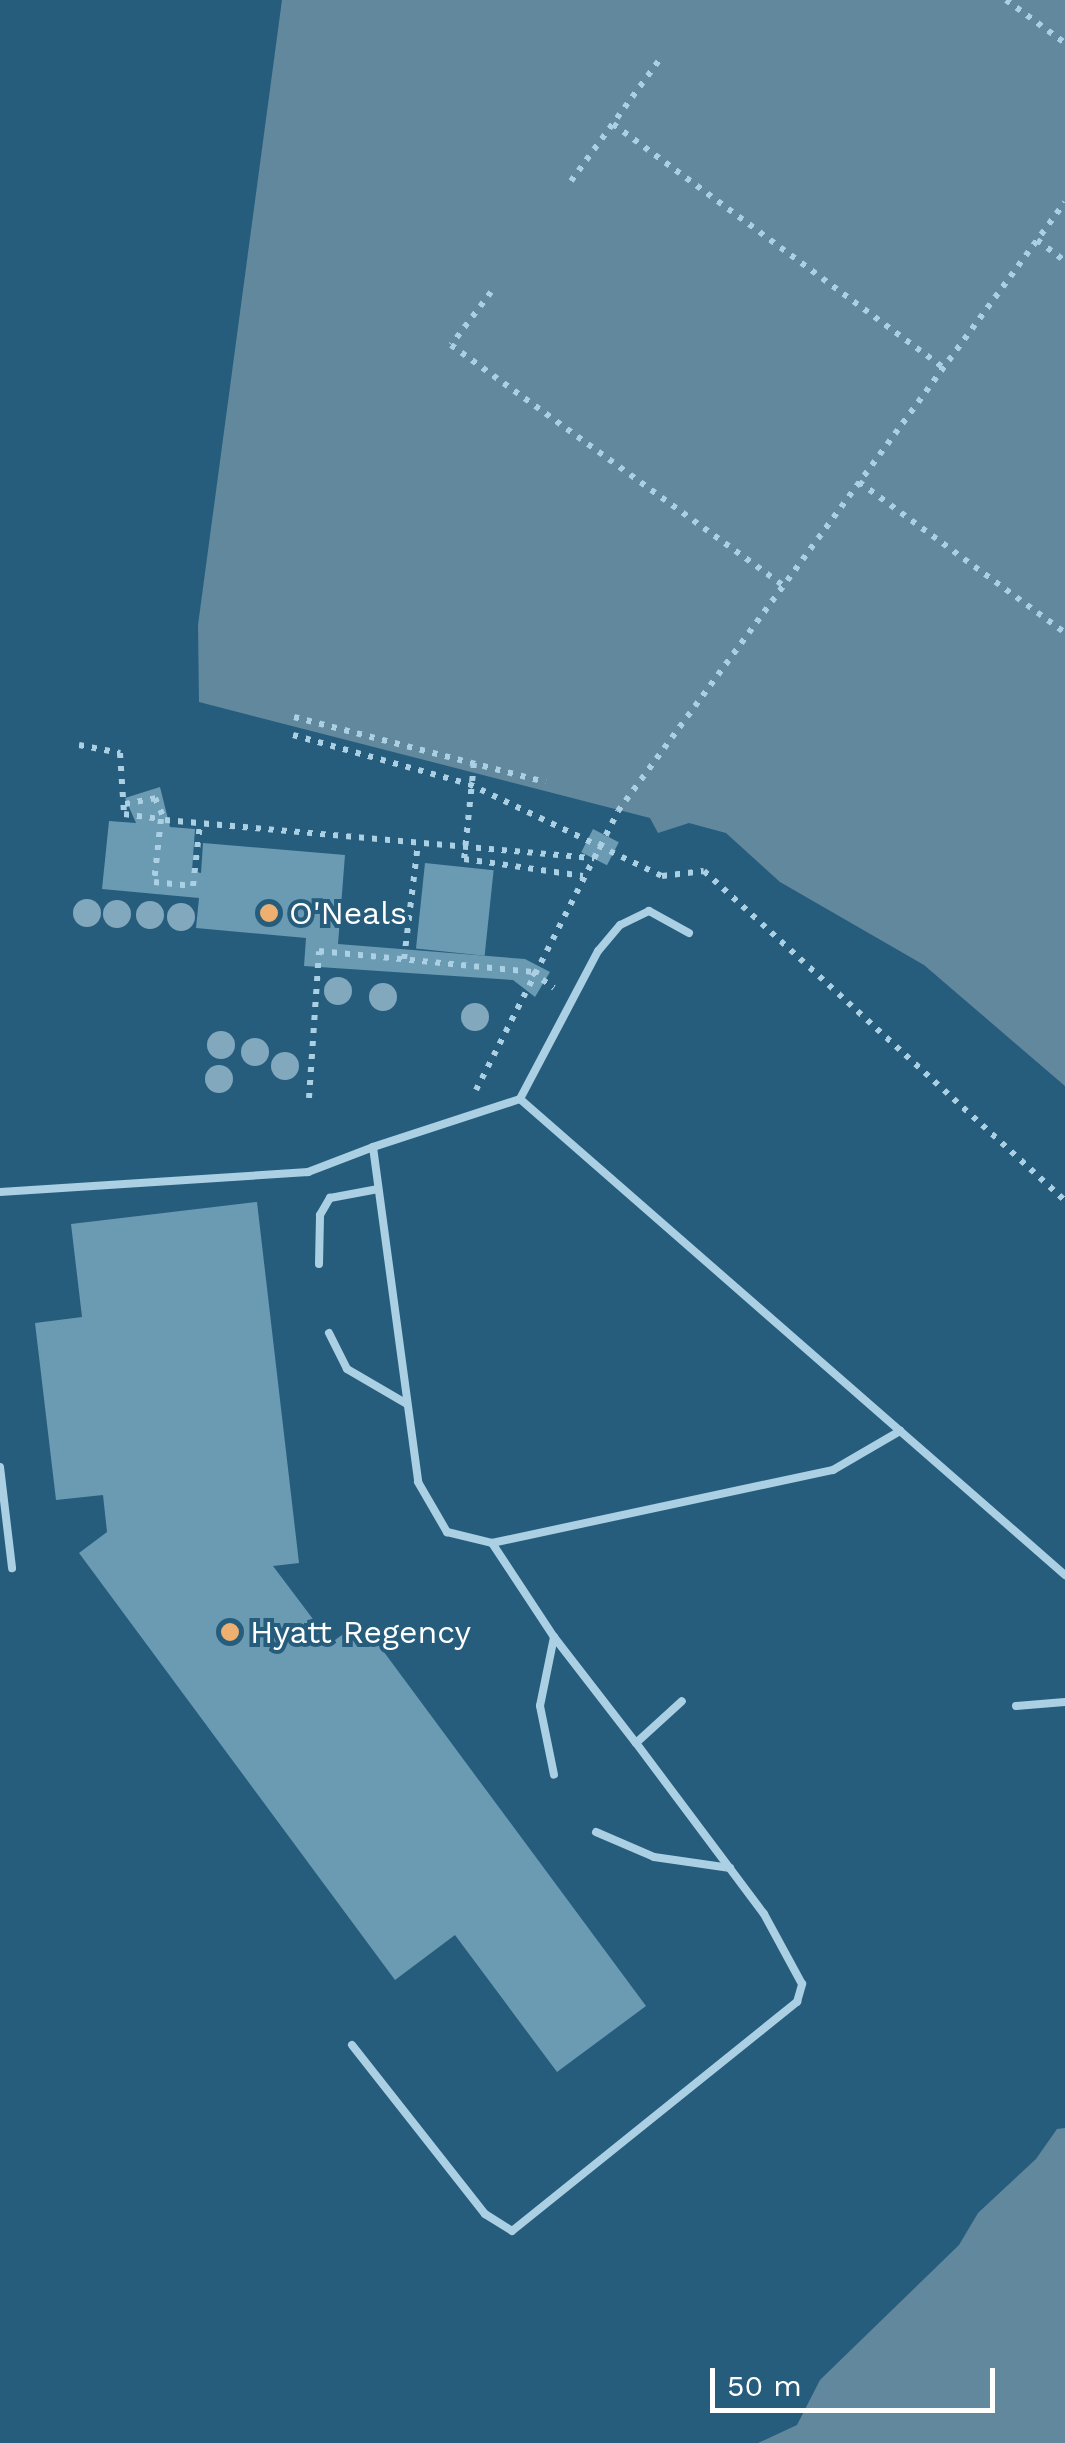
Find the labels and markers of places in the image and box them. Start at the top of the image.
place label: O'Neals [289,894,407,932]
marker: O'Neals [258,902,280,924]
place label: Hyatt Regency [250,1613,471,1651]
marker: Hyatt Regency [219,1621,241,1643]

